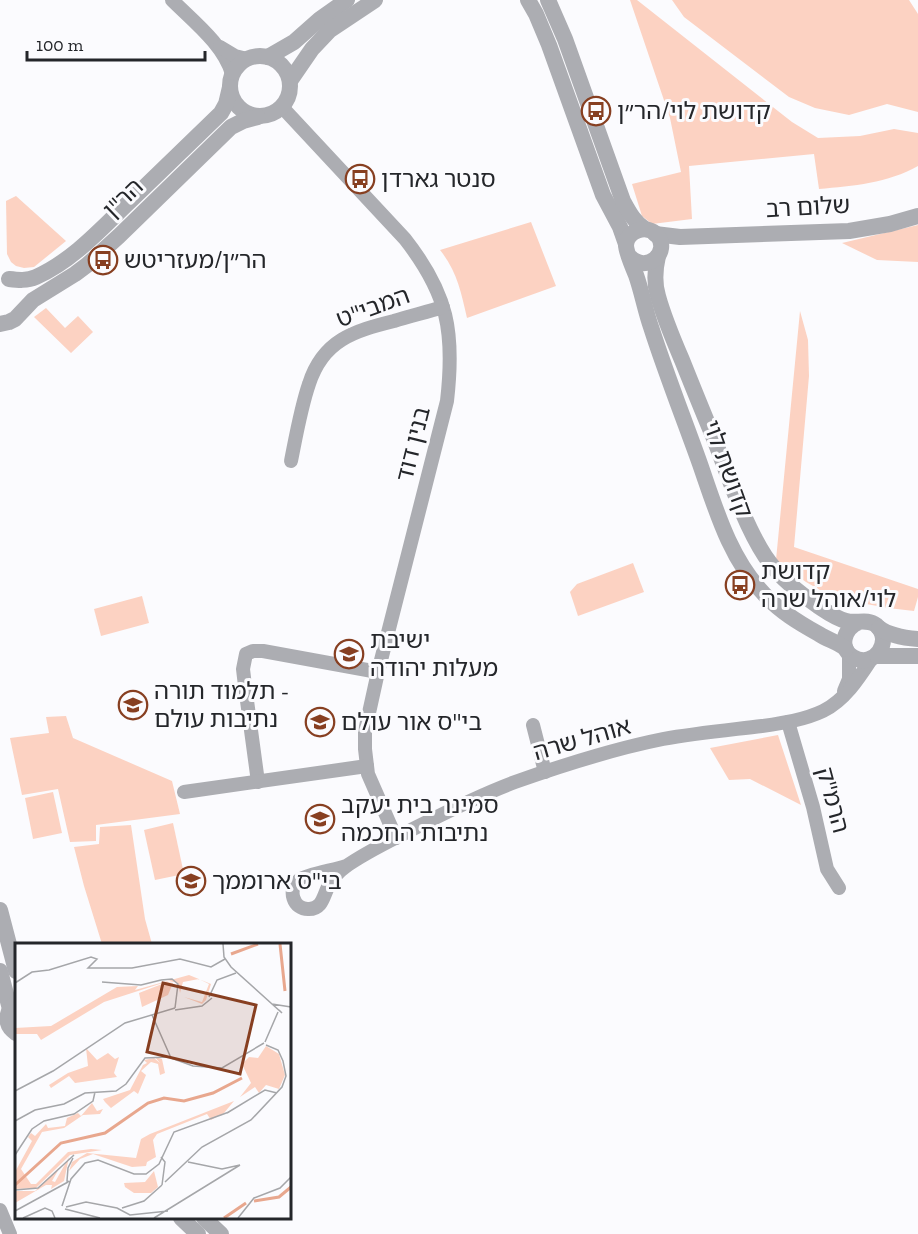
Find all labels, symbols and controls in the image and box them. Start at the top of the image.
scale bar [27,24,206,62]
text: 100 m [36,34,84,56]
bus stop icon: קדושת לוי/הר״ן [580,95,612,127]
place label: קדושת לוי/הר״ן [617,96,771,125]
bus stop icon: סנטר גארדן [344,163,376,195]
place label: סנטר גארדן [381,164,496,193]
street label: הר"ן [97,172,149,223]
street label: שלום רב [765,190,851,223]
bus stop icon: הר״ן/מעזריטש [87,244,119,276]
place label: הר״ן/מעזריטש [124,245,267,274]
street label: המבי"ט [332,280,413,333]
street label: בנין דוד [389,403,436,484]
street label: קדושת לוי [697,416,759,521]
place label: קדושת לוי/אוהל שרה [761,556,896,613]
bus stop icon: קדושת לוי/אוהל שרה [724,569,756,601]
place label: ישיבת מעלות יהודה [370,625,498,682]
school or university icon: ישיבת מעלות יהודה [333,638,365,670]
place label: תלמוד תורה - נתיבות עולם [154,676,289,733]
school or university icon: תלמוד תורה - נתיבות עולם [117,689,149,721]
school or university icon: בי"ס אור עולם [304,706,336,738]
place label: בי"ס אור עולם [341,707,482,736]
street label: אוהל שרה [530,711,634,766]
street label: הרמ"ק [811,764,856,836]
place label: סמינר בית יעקב נתיבות החכמה [341,790,499,847]
school or university icon: סמינר בית יעקב נתיבות החכמה [304,803,336,835]
school or university icon: בי"ס ארוממך [175,865,207,897]
place label: בי"ס ארוממך [212,866,342,895]
inset map [15,943,291,1219]

